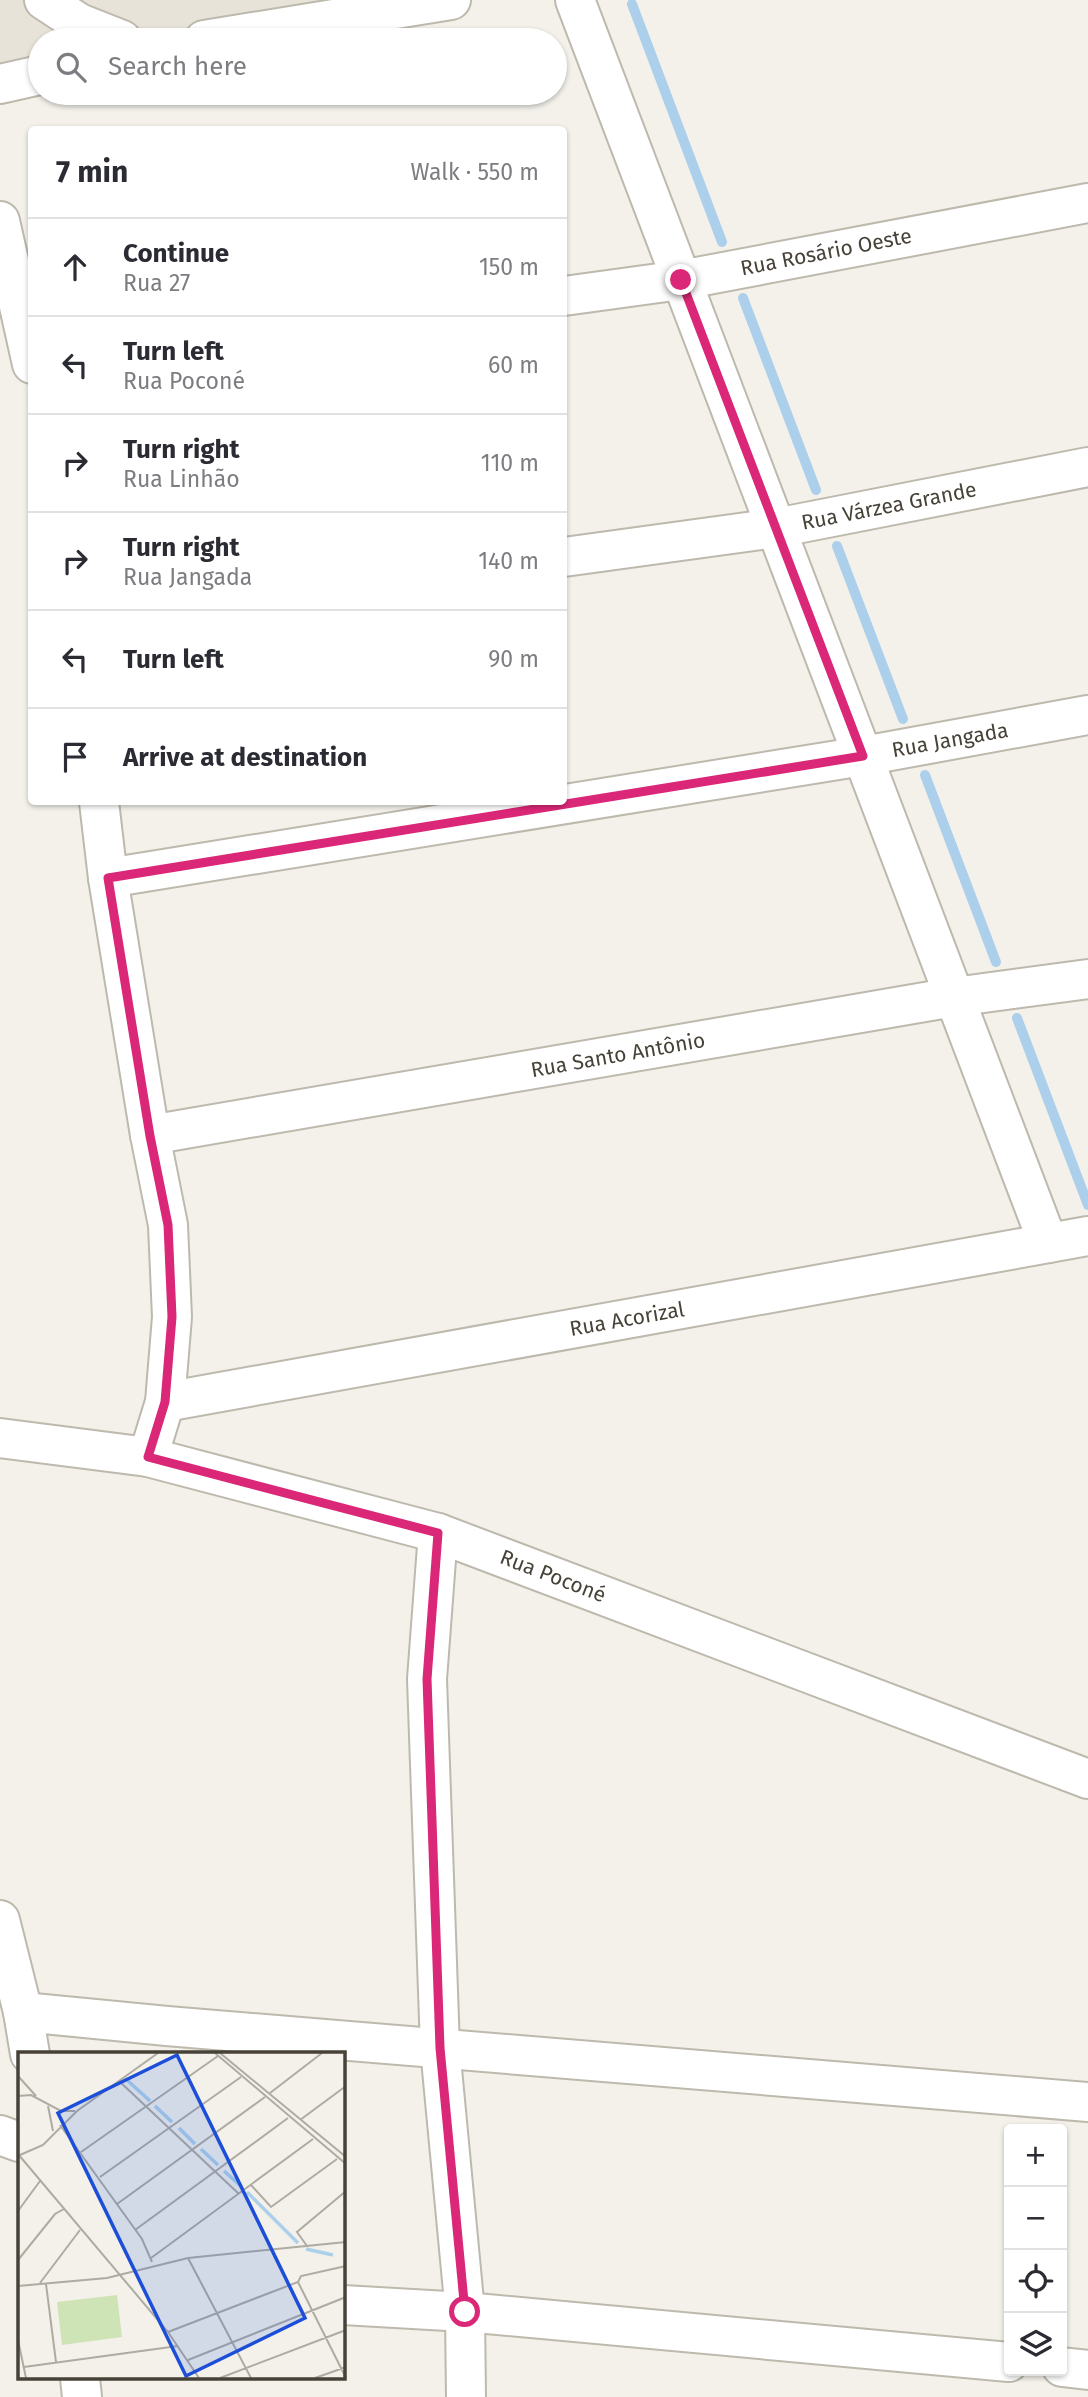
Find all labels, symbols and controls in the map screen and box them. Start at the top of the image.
search box [28,28,567,105]
icon: search [52,48,90,86]
text: Search here [108,51,247,82]
text: 7 min [56,154,128,190]
text: Walk · 550 m [411,158,539,186]
street label: Rua Rosário Oeste [738,223,914,281]
text: Continue [123,238,229,269]
icon: ahead [56,248,94,286]
text: 150 m [479,253,539,281]
route end [665,264,696,295]
text: Rua 27 [123,269,190,297]
text: Turn left [123,336,224,367]
icon: left [56,346,94,384]
text: 60 m [488,351,539,379]
text: Rua Poconé [123,367,245,395]
text: Turn right [123,434,240,465]
icon: right [56,444,94,482]
text: 110 m [481,449,539,477]
text: Rua Linhão [123,465,240,493]
street label: Rua Várzea Grande [799,476,979,536]
text: Turn right [123,532,240,563]
icon: right [56,542,94,580]
text: 140 m [478,547,539,575]
text: Rua Jangada [123,563,252,591]
icon: left [56,640,94,678]
text: Turn left [123,644,224,675]
text: 90 m [488,645,539,673]
street label: Rua Jangada [890,717,1010,763]
icon: arrive [56,738,94,776]
text: Arrive at destination [123,742,367,773]
street label: Rua Santo Antônio [529,1027,707,1083]
street label: Rua Acorizal [568,1296,686,1342]
street label: Rua Poconé [496,1544,610,1608]
inset map [18,2052,345,2380]
map controls [1004,2124,1067,2376]
button: + [1004,2124,1067,2187]
button: − [1004,2187,1067,2250]
button: locate [1004,2250,1067,2313]
route start [449,2296,480,2327]
button: layers [1004,2313,1067,2376]

